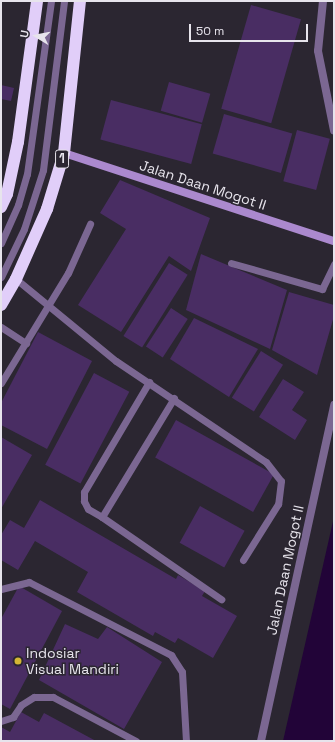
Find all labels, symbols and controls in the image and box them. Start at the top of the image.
north arrow [16,16,56,56]
scale bar [191,16,310,42]
text: 50 m [196,23,224,39]
text: U [17,29,32,39]
road number: 1 [55,148,69,170]
street label: Jalan Daan Mogot II [138,157,268,213]
street label: Jalan Daan Mogot II [263,504,307,636]
place label: Indosiar Visual Mandiri [26,645,119,678]
marker: Indosiar Visual Mandiri [13,656,23,666]

